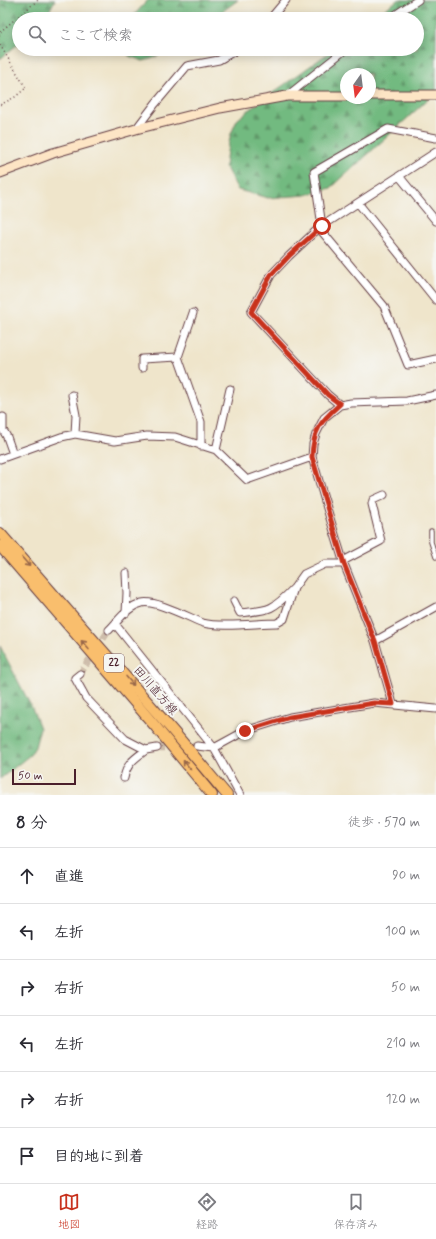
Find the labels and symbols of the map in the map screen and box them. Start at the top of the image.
north arrow [340,68,376,104]
route start [313,217,331,235]
one-way arrow [21,557,30,568]
one-way arrow [80,639,89,650]
road number: 22 [104,654,124,672]
street label: 田川直方線 [129,663,181,719]
one-way arrow [125,676,134,687]
route end [236,722,254,740]
one-way arrow [183,760,192,770]
scale bar [12,767,76,786]

